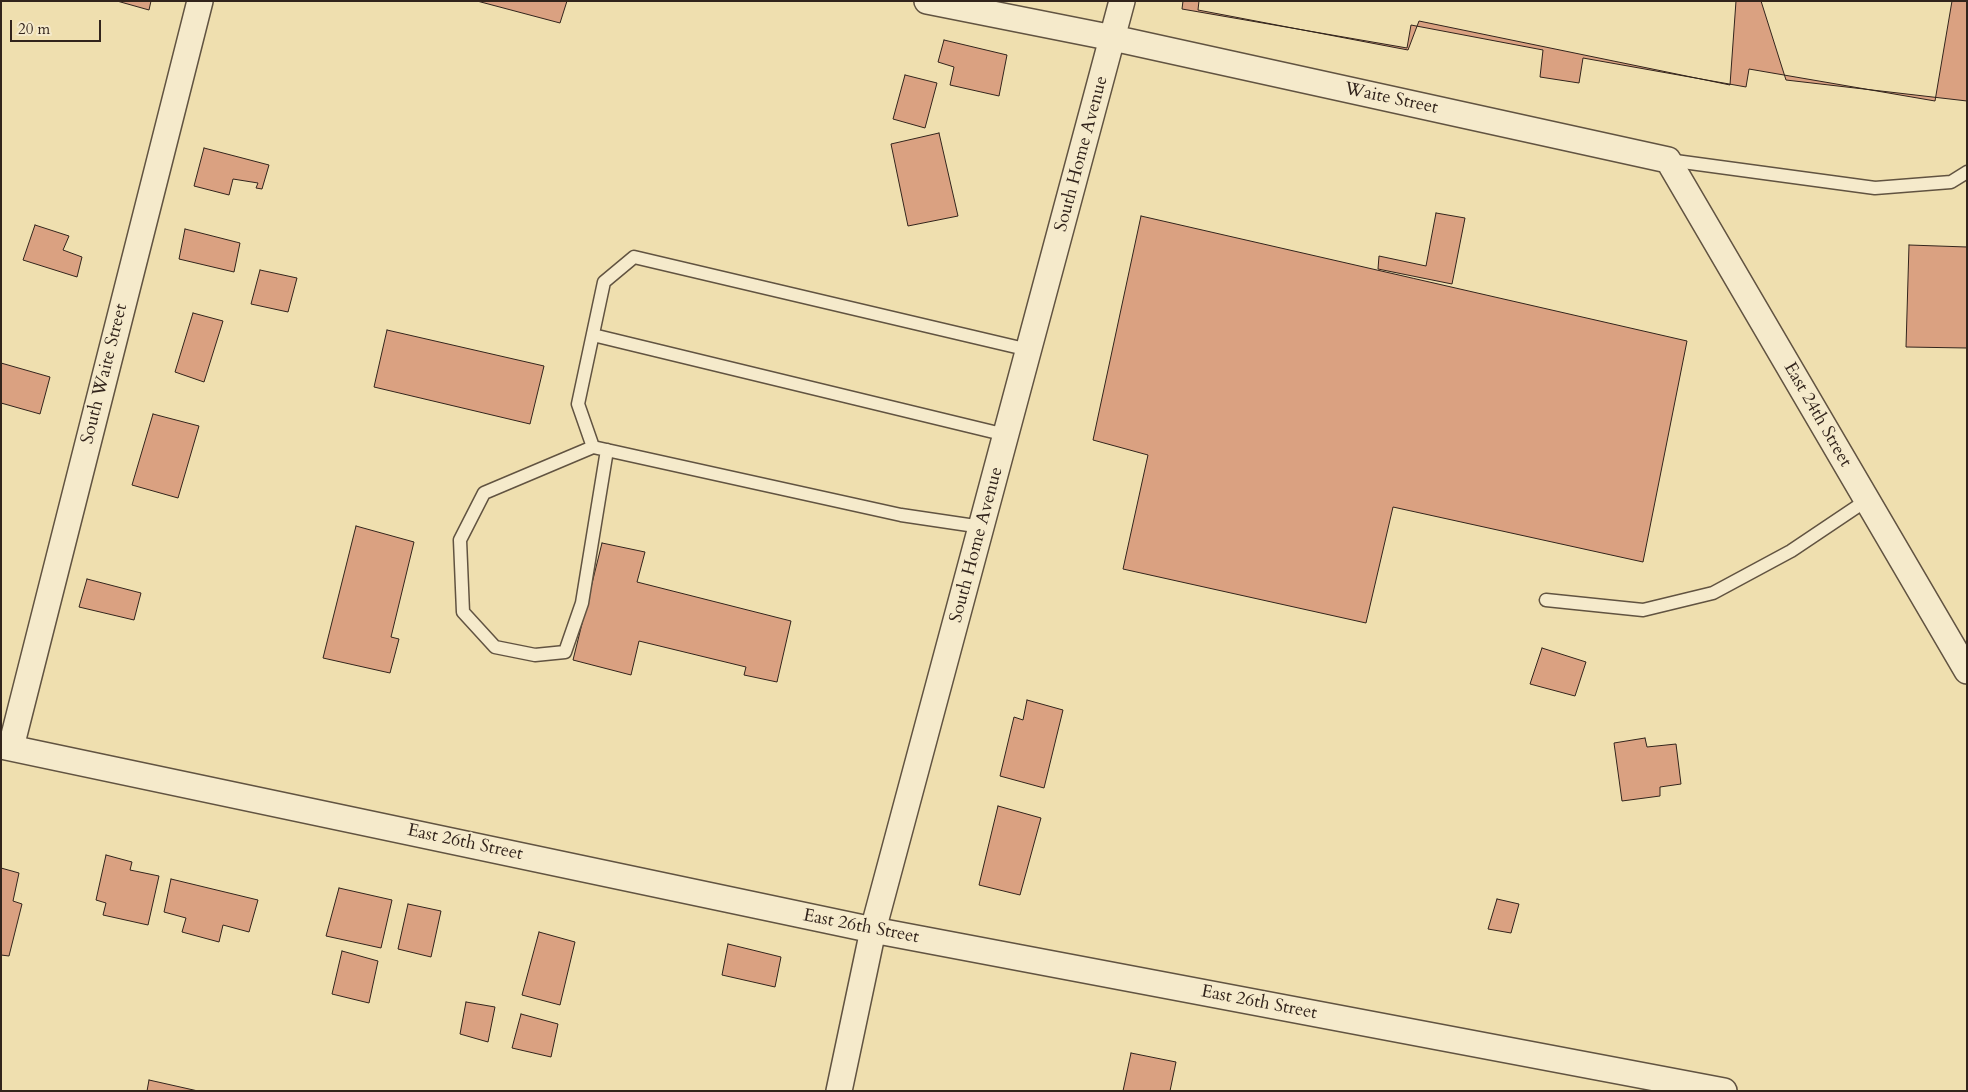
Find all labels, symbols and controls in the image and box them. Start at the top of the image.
scale bar [12,10,104,42]
text: 20 m [18,19,50,39]
street label: South Home Avenue [1051,74,1113,234]
street label: Waite Street [1342,79,1440,119]
street label: South Waite Street [77,302,133,446]
street label: East 24th Street [1778,359,1856,471]
street label: South Home Avenue [946,465,1008,625]
street label: East 26th Street [405,820,525,866]
street label: East 26th Street [801,905,921,949]
street label: East 26th Street [1199,981,1319,1025]

